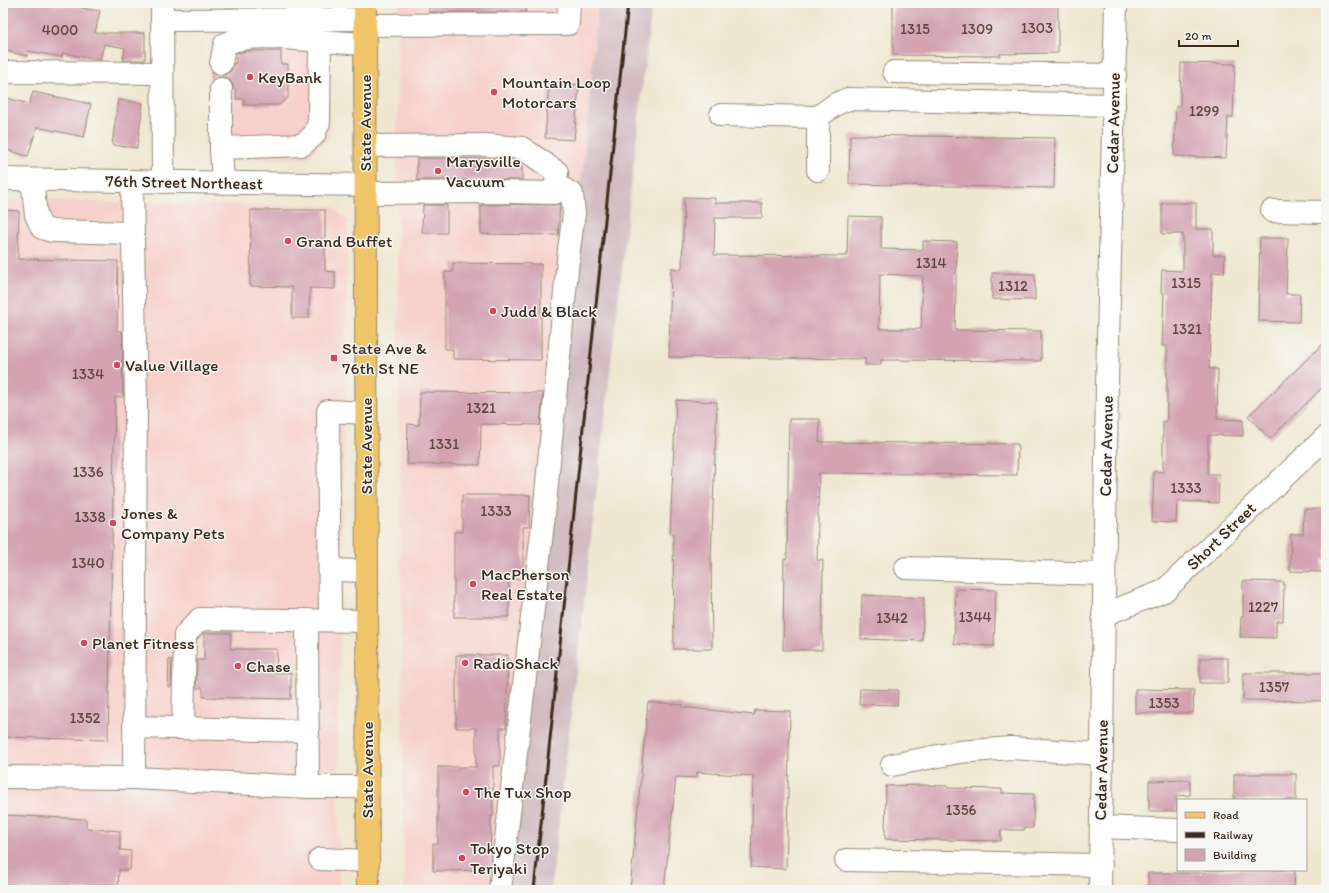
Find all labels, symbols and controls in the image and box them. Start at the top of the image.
house number: 1303 [1021,19,1053,37]
house number: 1315 [900,20,930,38]
house number: 1309 [961,20,993,38]
house number: 4000 [42,21,78,39]
scale bar [1179,22,1238,48]
text: 20 m [1185,29,1212,43]
place label: KeyBank [258,67,322,87]
marker: KeyBank [245,72,255,82]
place label: Mountain Loop Motorcars [502,72,611,112]
street label: Cedar Avenue [1102,72,1124,174]
street label: State Avenue [355,74,375,172]
marker: Mountain Loop Motorcars [489,87,499,97]
house number: 1299 [1189,102,1219,120]
place label: Marysville Vacuum [446,151,521,191]
marker: Marysville Vacuum [433,166,443,176]
street label: 76th Street Northeast [105,171,263,193]
place label: Grand Buffet [296,231,392,251]
marker: Grand Buffet [283,236,293,246]
house number: 1314 [915,254,947,272]
house number: 1315 [1171,274,1201,292]
house number: 1312 [998,277,1028,295]
place label: Judd & Black [501,301,597,321]
marker: Judd & Black [488,306,498,316]
house number: 1321 [1172,320,1202,338]
place label: State Ave & 76th St NE [342,338,427,378]
marker: State Ave & 76th St NE [329,353,339,363]
place label: Value Village [125,355,219,375]
marker: Value Village [112,360,122,370]
house number: 1334 [72,365,104,383]
street label: Cedar Avenue [1095,395,1117,497]
street label: State Avenue [356,397,376,495]
house number: 1321 [466,399,496,417]
house number: 1331 [429,435,459,453]
house number: 1336 [72,463,104,481]
house number: 1333 [1170,479,1202,497]
street label: Short Street [1182,498,1260,574]
house number: 1333 [480,502,512,520]
place label: Jones & Company Pets [121,503,225,543]
house number: 1338 [74,508,106,526]
marker: Jones & Company Pets [108,518,118,528]
house number: 1340 [71,554,105,572]
place label: MacPherson Real Estate [481,564,570,604]
marker: MacPherson Real Estate [468,579,478,589]
house number: 1227 [1248,598,1279,616]
house number: 1344 [958,608,992,626]
house number: 1342 [876,609,908,627]
place label: Planet Fitness [92,633,195,653]
marker: Planet Fitness [79,638,89,648]
place label: RadioShack [473,653,559,673]
place label: Chase [246,656,291,676]
marker: RadioShack [460,658,470,668]
marker: Chase [233,661,243,671]
house number: 1357 [1259,678,1290,696]
house number: 1353 [1148,694,1180,712]
house number: 1352 [70,709,101,727]
street label: Cedar Avenue [1090,719,1112,821]
street label: State Avenue [357,721,377,819]
place label: The Tux Shop [474,782,572,802]
marker: The Tux Shop [461,787,471,797]
legend [1177,799,1307,871]
house number: 1356 [946,801,977,819]
text: Road [1213,808,1239,822]
text: Railway [1213,828,1253,842]
place label: Tokyo Stop Teriyaki [470,838,549,878]
text: Building [1213,848,1257,862]
marker: Tokyo Stop Teriyaki [457,853,467,863]

